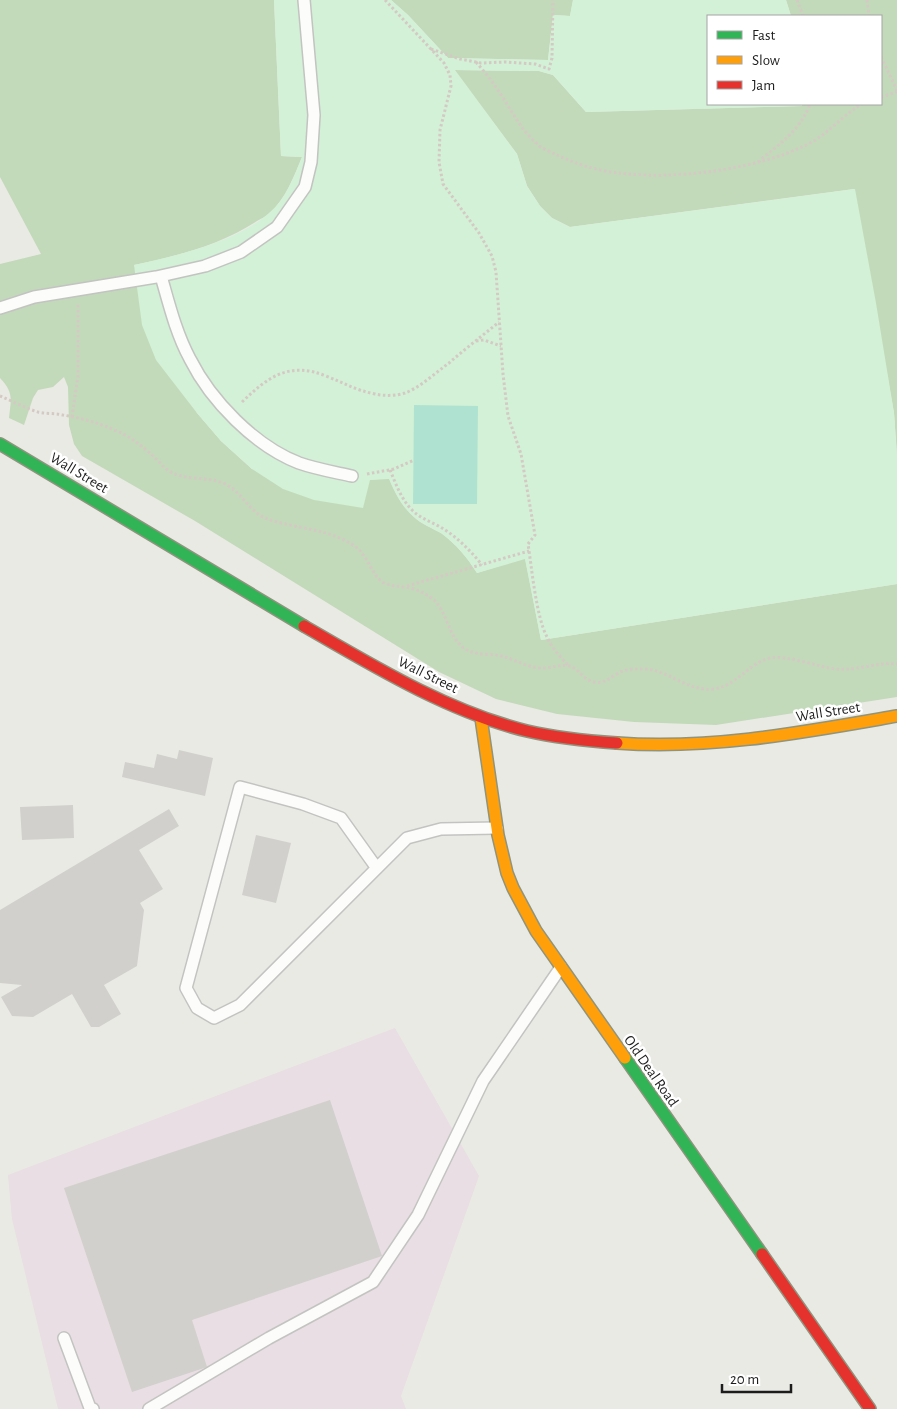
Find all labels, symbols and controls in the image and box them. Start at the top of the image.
legend [707,15,882,105]
text: Fast [752,28,776,43]
text: Slow [752,53,780,68]
text: Jam [752,78,775,93]
street label: Wall Street [47,450,111,496]
street label: Wall Street [396,654,461,696]
street label: Wall Street [795,699,861,724]
street label: Old Deal Road [621,1033,681,1109]
scale bar [722,1362,791,1394]
text: 20 m [730,1372,759,1387]

